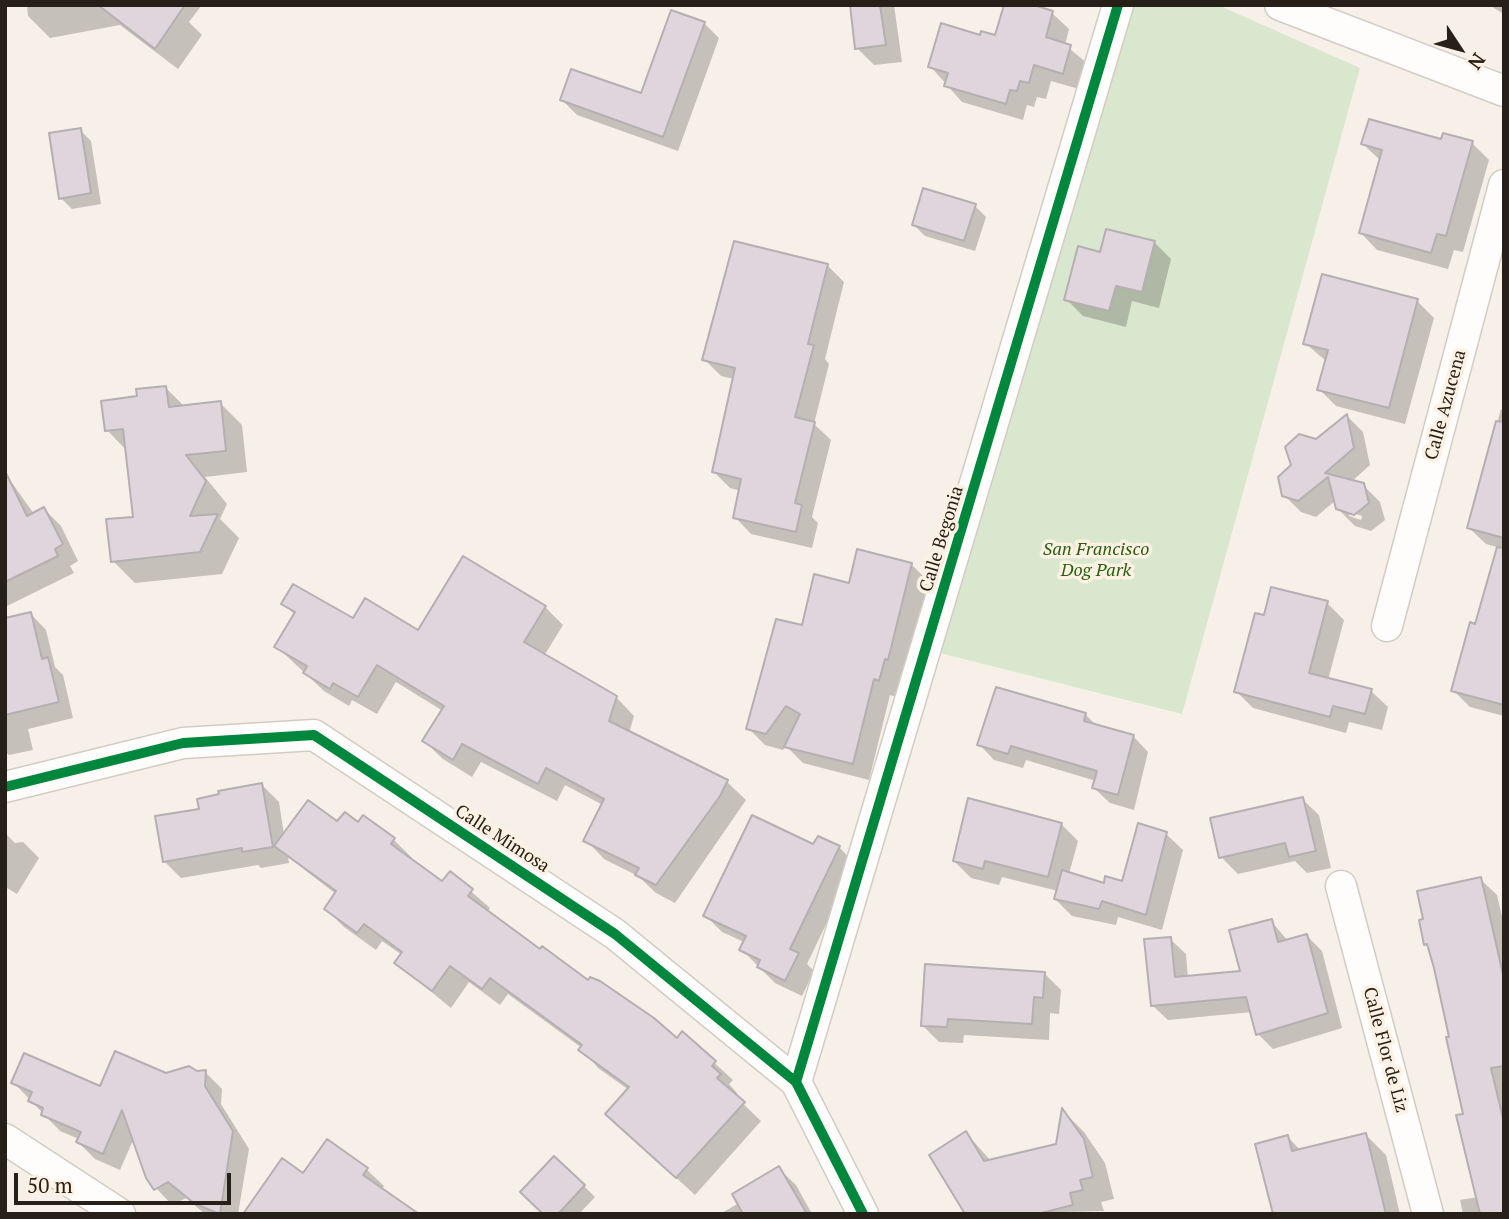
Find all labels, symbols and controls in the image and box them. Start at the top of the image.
north arrow [1425,14,1495,84]
text: N [1463,48,1492,75]
street label: Calle Azucena [1421,348,1471,462]
street label: Calle Begonia [916,483,968,595]
park label: San Francisco Dog Park [1043,539,1149,582]
street label: Calle Mimosa [451,800,553,878]
street label: Calle Flor de Liz [1358,985,1412,1115]
scale bar [18,1160,234,1204]
text: 50 m [27,1171,73,1199]

